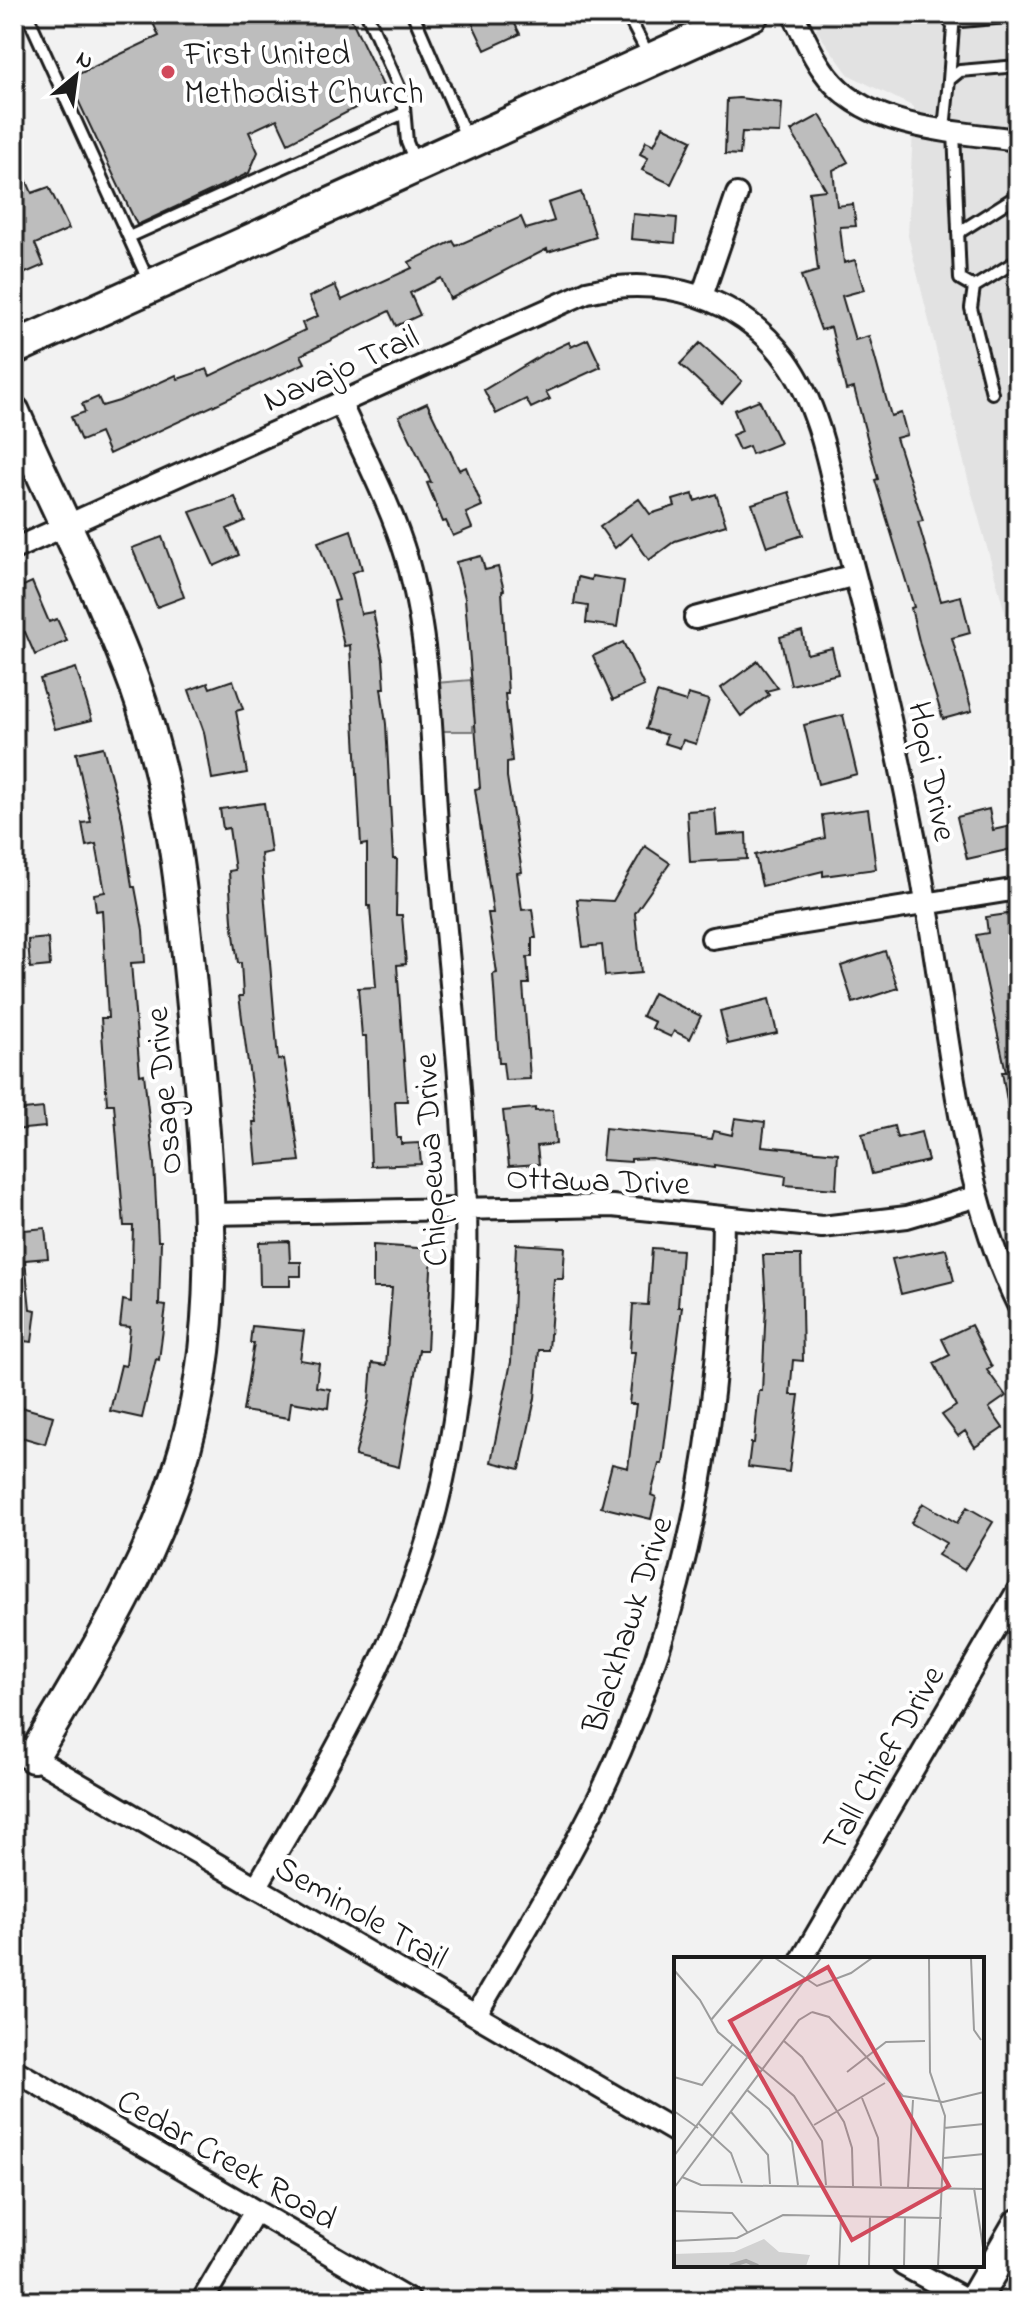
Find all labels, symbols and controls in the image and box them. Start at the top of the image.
place label: First United Methodist Church [183,31,424,120]
north arrow [36,36,116,116]
text: N [70,44,98,79]
marker: First United Methodist Church [159,63,177,81]
street label: Navajo Trail [256,314,428,427]
street label: Hopi Drive [892,698,968,847]
street label: Osage Drive [134,1004,198,1177]
street label: Chippewa Drive [402,1051,464,1268]
street label: Ottawa Drive [505,1155,691,1211]
street label: Blackhawk Drive [571,1510,689,1741]
street label: Tall Chief Drive [812,1656,960,1863]
street label: Seminole Trail [264,1845,456,1984]
inset map [674,1957,984,2267]
street label: Cedar Creek Road [106,2078,346,2245]

